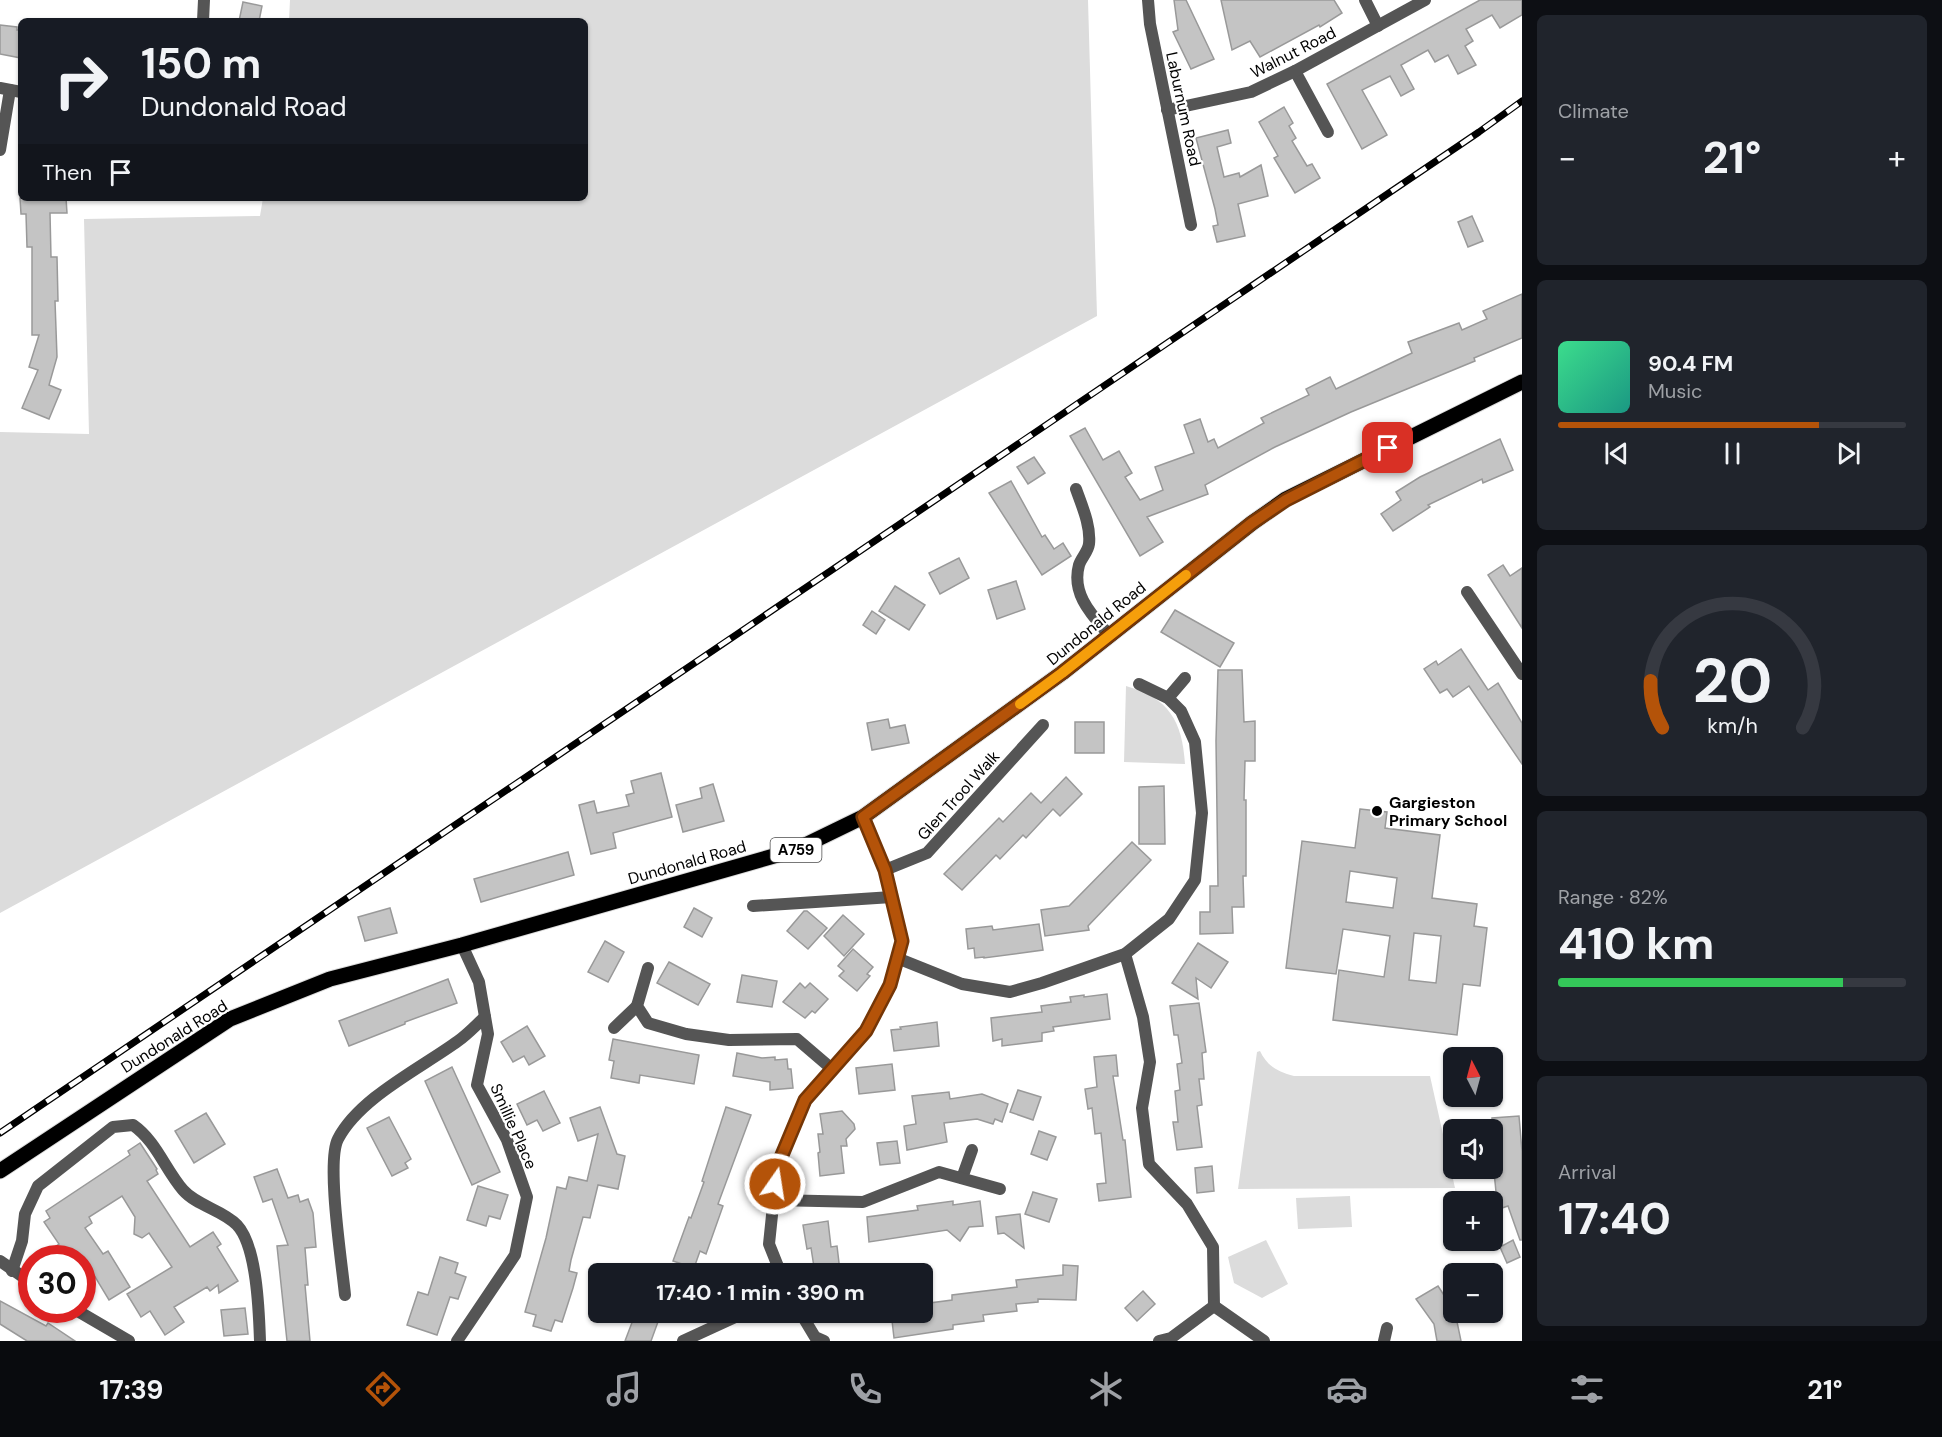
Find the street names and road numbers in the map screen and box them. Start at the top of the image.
street label: Walnut Road [1247,22,1339,83]
street label: Laburnum Road [1161,50,1206,168]
street label: Dundonald Road [1042,577,1150,670]
street label: Glen Trool Walk [913,746,1004,845]
street label: Dundonald Road [626,836,749,889]
road number: A759 [770,838,822,862]
street label: Dundonald Road [117,995,232,1078]
street label: Smillie Place [485,1080,542,1172]

